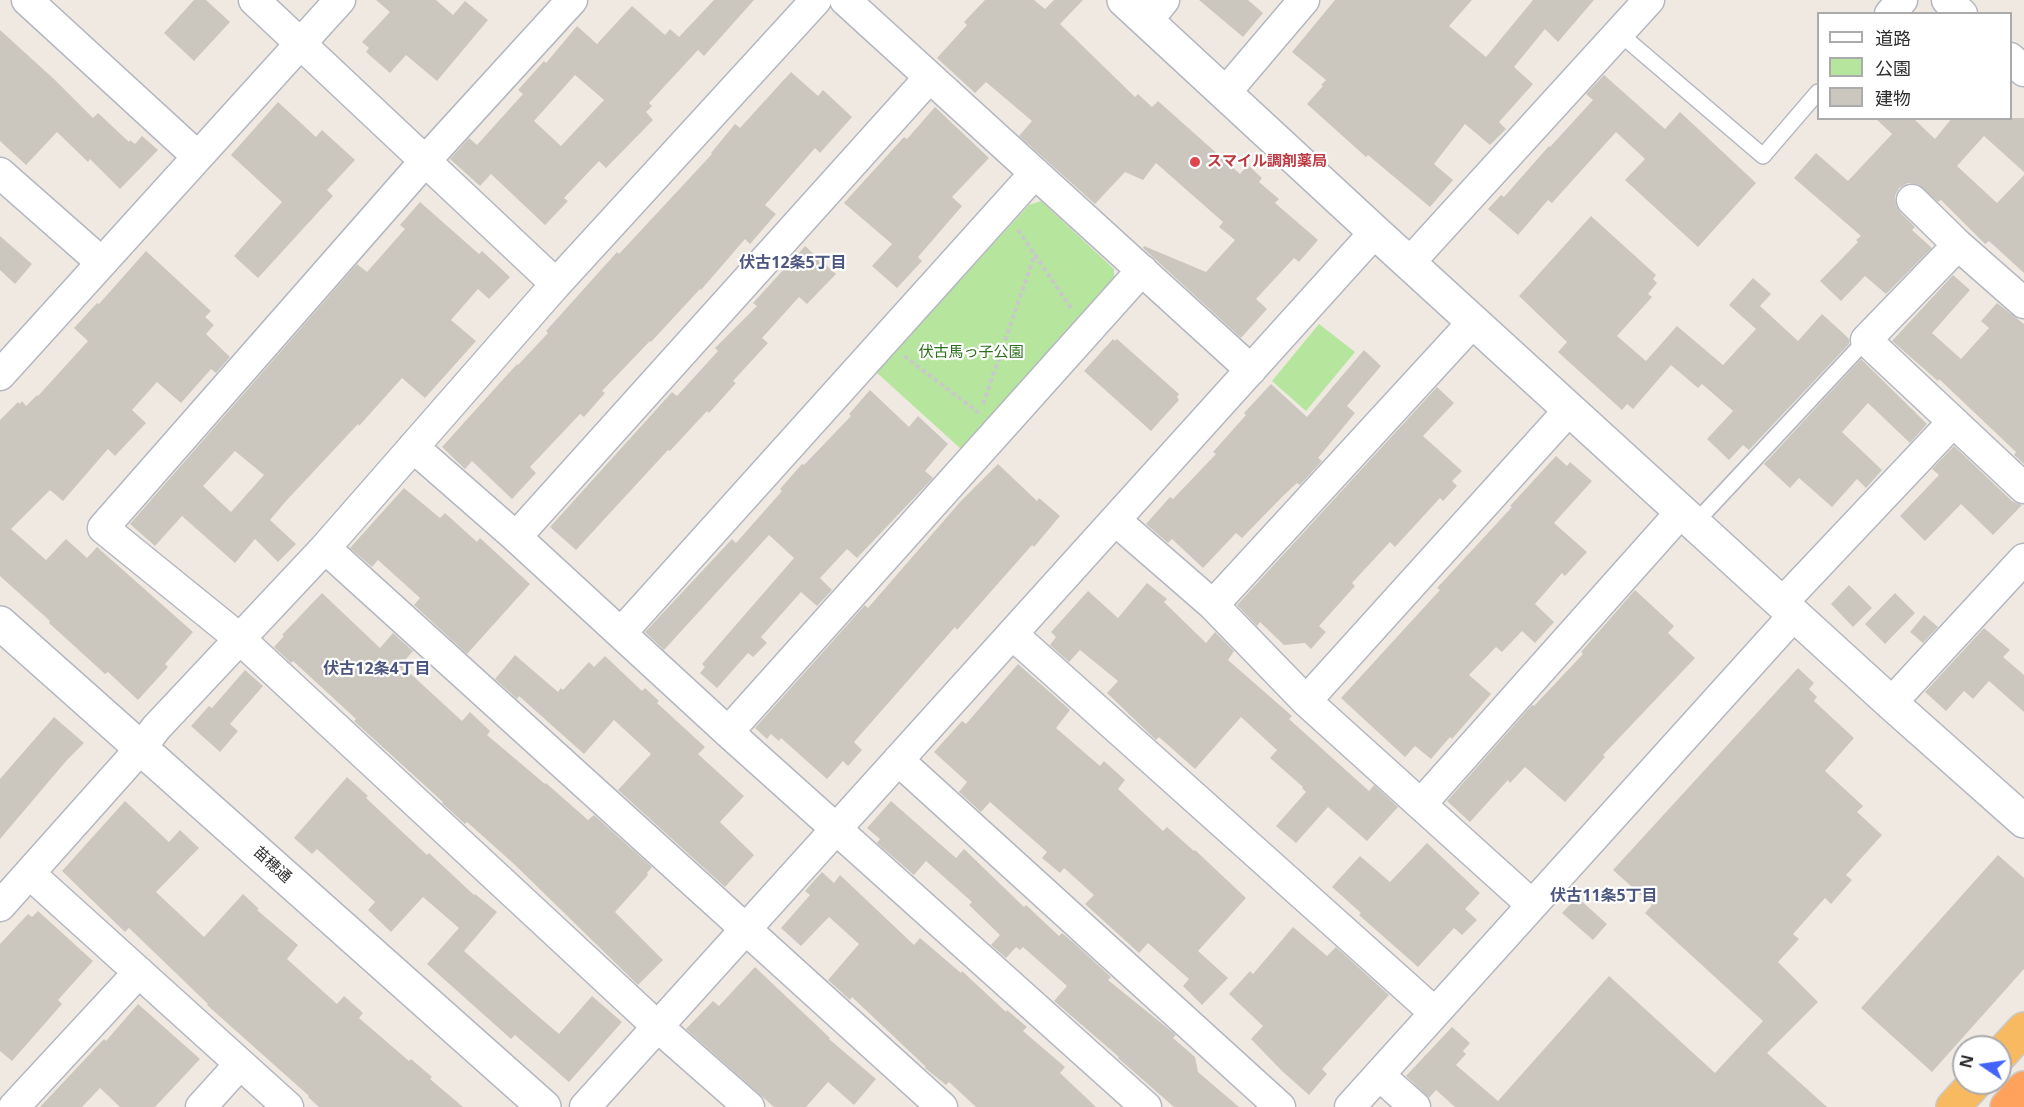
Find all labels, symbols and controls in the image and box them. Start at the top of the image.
legend [1817,12,2012,120]
text: 道路 [1875,26,1911,50]
text: 公園 [1875,56,1911,80]
text: 建物 [1875,86,1911,110]
place label: スマイル調剤薬局 [1207,153,1327,171]
marker: スマイル調剤薬局 [1188,155,1202,169]
district label: 伏古12条5丁目 [739,253,847,273]
park label: 伏古馬っ子公園 [919,344,1023,362]
district label: 伏古12条4丁目 [323,659,431,679]
street label: 苗穂通 [249,843,295,887]
district label: 伏古11条5丁目 [1550,886,1658,906]
north arrow [1952,1035,2012,1095]
text: N [1954,1053,1979,1070]

